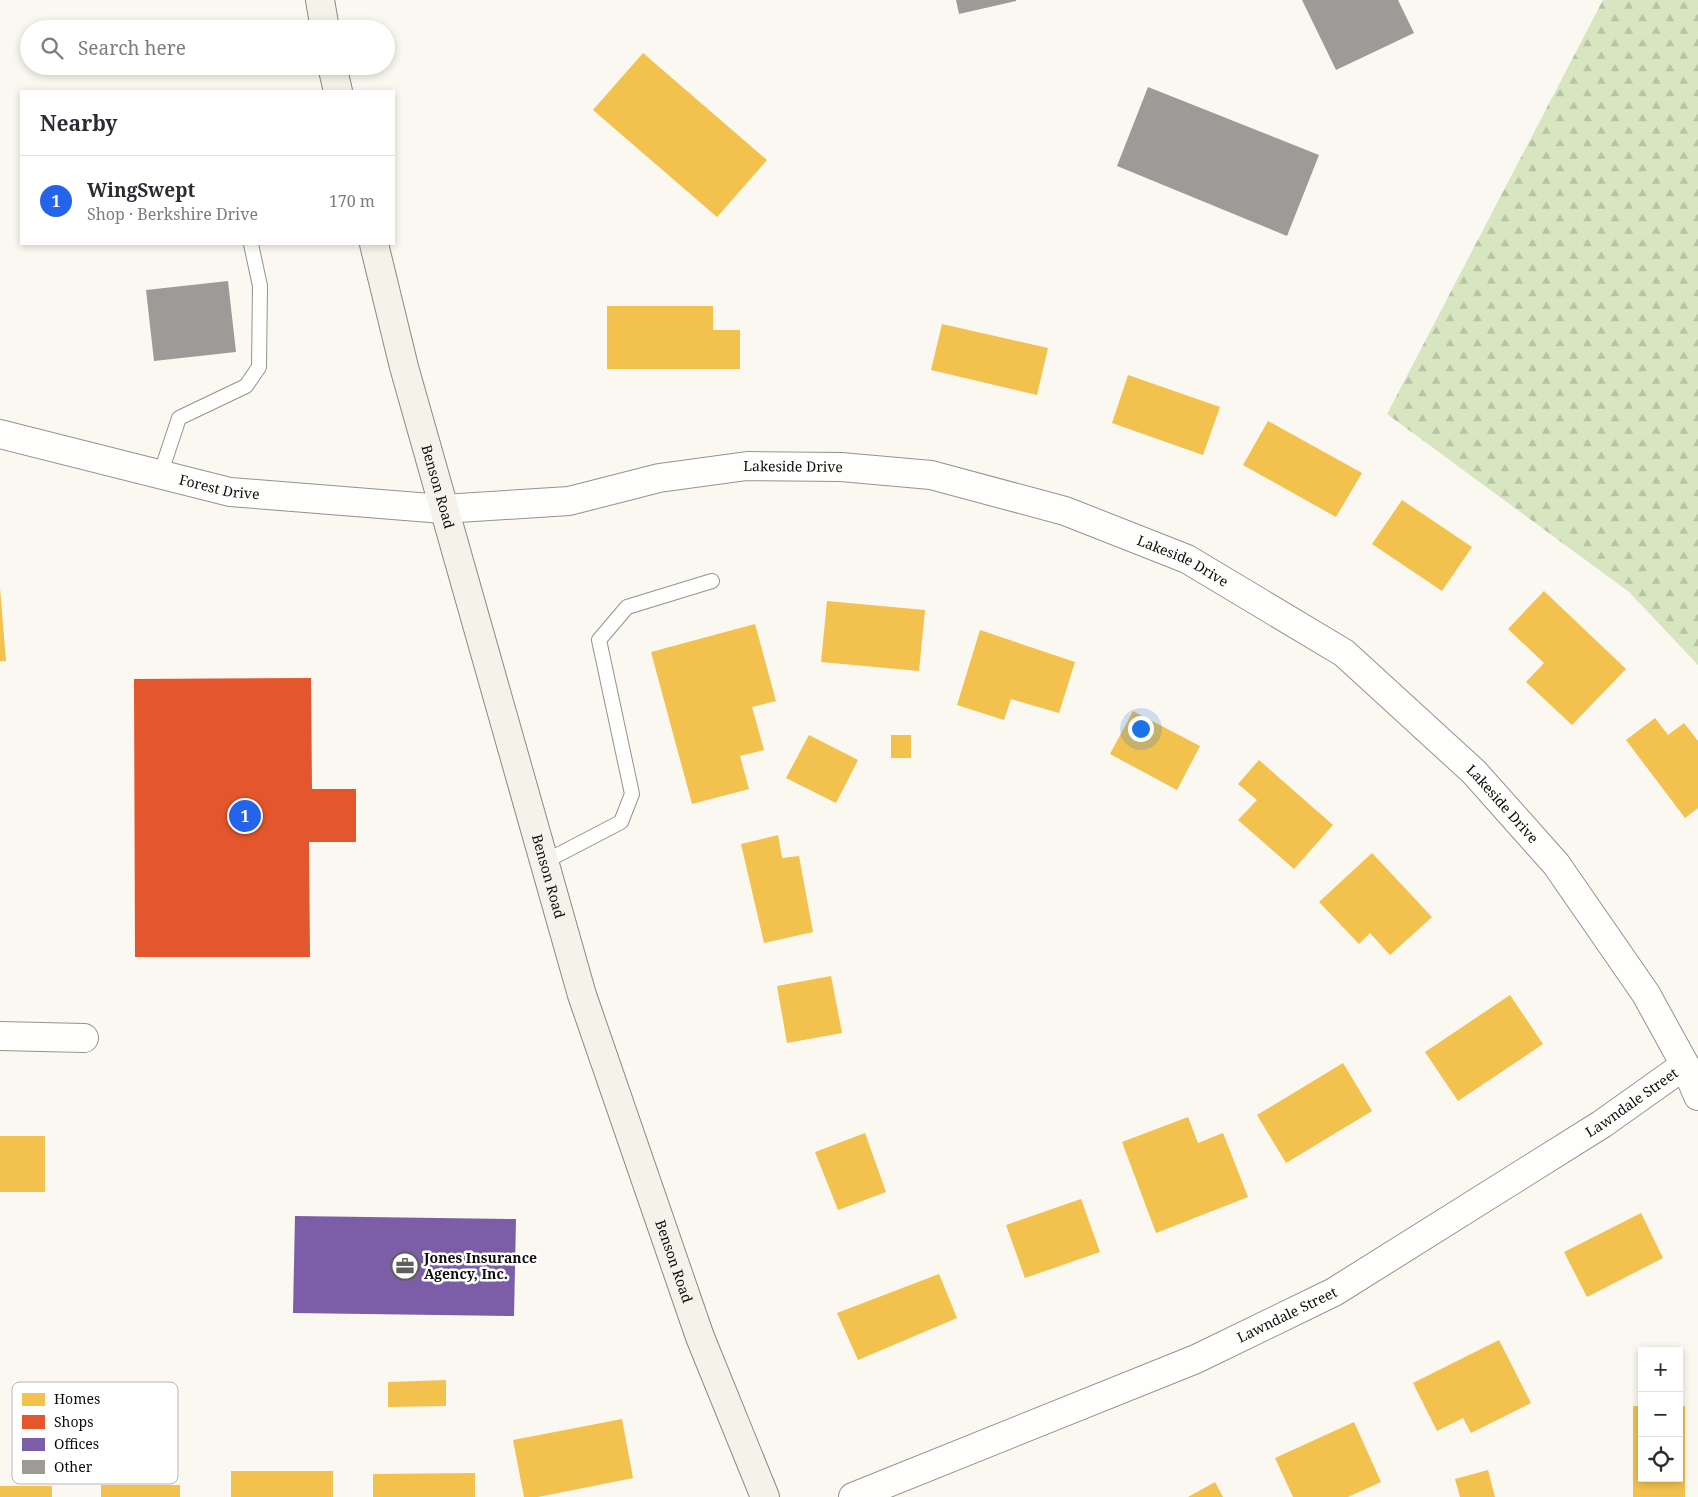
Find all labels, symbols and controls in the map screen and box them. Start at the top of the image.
search box [20,20,395,75]
icon: search [38,34,66,62]
text: Search here [78,35,186,61]
text: Nearby [40,109,118,137]
text: WingSwept [87,177,195,203]
text: 1 [51,190,61,212]
text: 170 m [329,190,375,212]
text: Shop · Berkshire Drive [87,203,258,225]
street label: Benson Road [417,442,459,531]
street label: Lakeside Drive [743,456,843,476]
street label: Forest Drive [177,470,260,503]
street label: Lakeside Drive [1135,530,1232,591]
your location [1128,716,1154,742]
street label: Lakeside Drive [1463,760,1543,847]
pin: 1 [229,797,261,835]
street label: Benson Road [528,832,570,921]
street label: Lawndale Street [1582,1063,1681,1141]
street label: Benson Road [651,1217,698,1305]
place label: Jones Insurance Agency, Inc. [423,1248,537,1283]
office icon: Jones Insurance Agency, Inc. [390,1251,420,1281]
street label: Lawndale Street [1234,1282,1340,1347]
map controls [1638,1347,1683,1482]
button: + [1638,1347,1683,1392]
legend [12,1382,178,1484]
text: Homes [54,1389,100,1408]
button: − [1638,1392,1683,1437]
text: Shops [54,1412,94,1431]
text: Offices [54,1434,99,1453]
button: locate [1638,1437,1683,1482]
text: Other [54,1457,93,1476]

